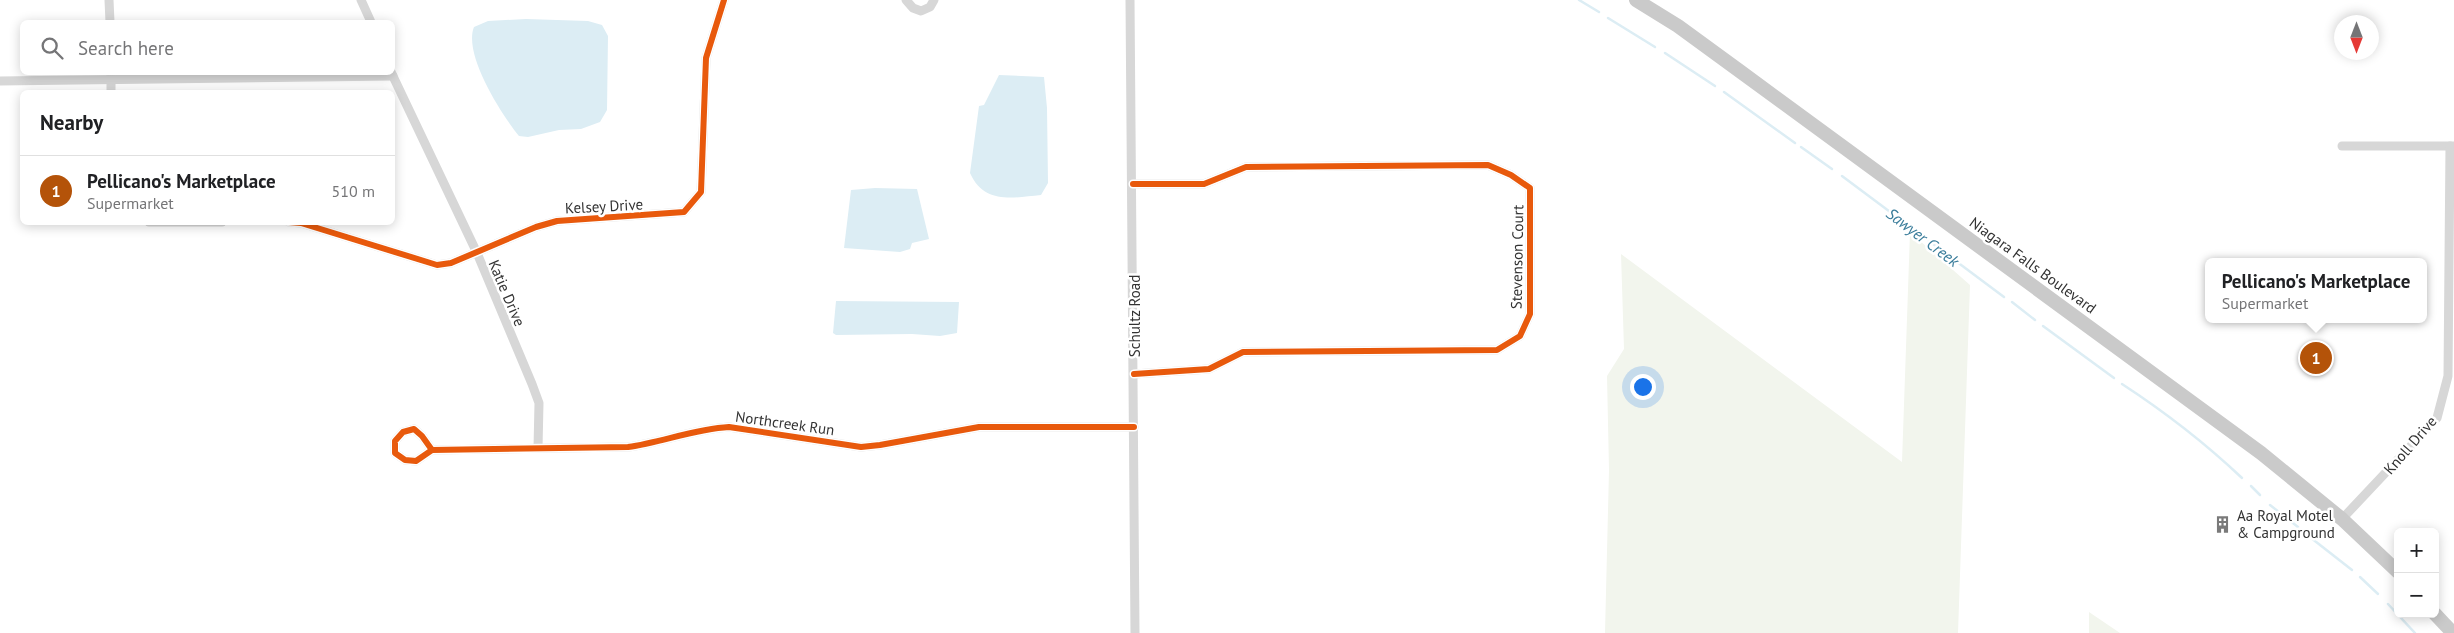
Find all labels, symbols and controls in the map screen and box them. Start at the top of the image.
north arrow [2334,15,2379,60]
search box [20,20,395,75]
icon: search [38,34,66,62]
text: Search here [78,36,174,60]
text: Nearby [40,109,103,136]
text: Pellicano's Marketplace [87,169,276,193]
text: 1 [51,181,61,201]
text: 510 m [332,181,375,201]
text: Supermarket [87,193,174,213]
street label: Kelsey Drive [565,194,643,218]
water label: Sawyer Creek [1883,203,1964,271]
street label: Stevenson Court [1507,205,1527,309]
street label: Niagara Falls Boulevard [1966,213,2100,317]
street label: Katie Drive [484,257,530,329]
popup [2205,258,2427,323]
text: Pellicano's Marketplace [2222,269,2410,293]
street label: Schultz Road [1125,275,1144,357]
text: Supermarket [2222,293,2308,313]
pin: 1 [2300,339,2332,377]
your location [1630,374,1656,400]
street label: Northcreek Run [734,407,836,439]
street label: Knoll Drive [2379,412,2441,478]
place label: Aa Royal Motel & Campground [2237,506,2335,542]
building icon: Aa Royal Motel & Campground [2213,514,2233,534]
map controls [2394,528,2439,618]
button: + [2394,528,2439,573]
button: − [2394,573,2439,618]

